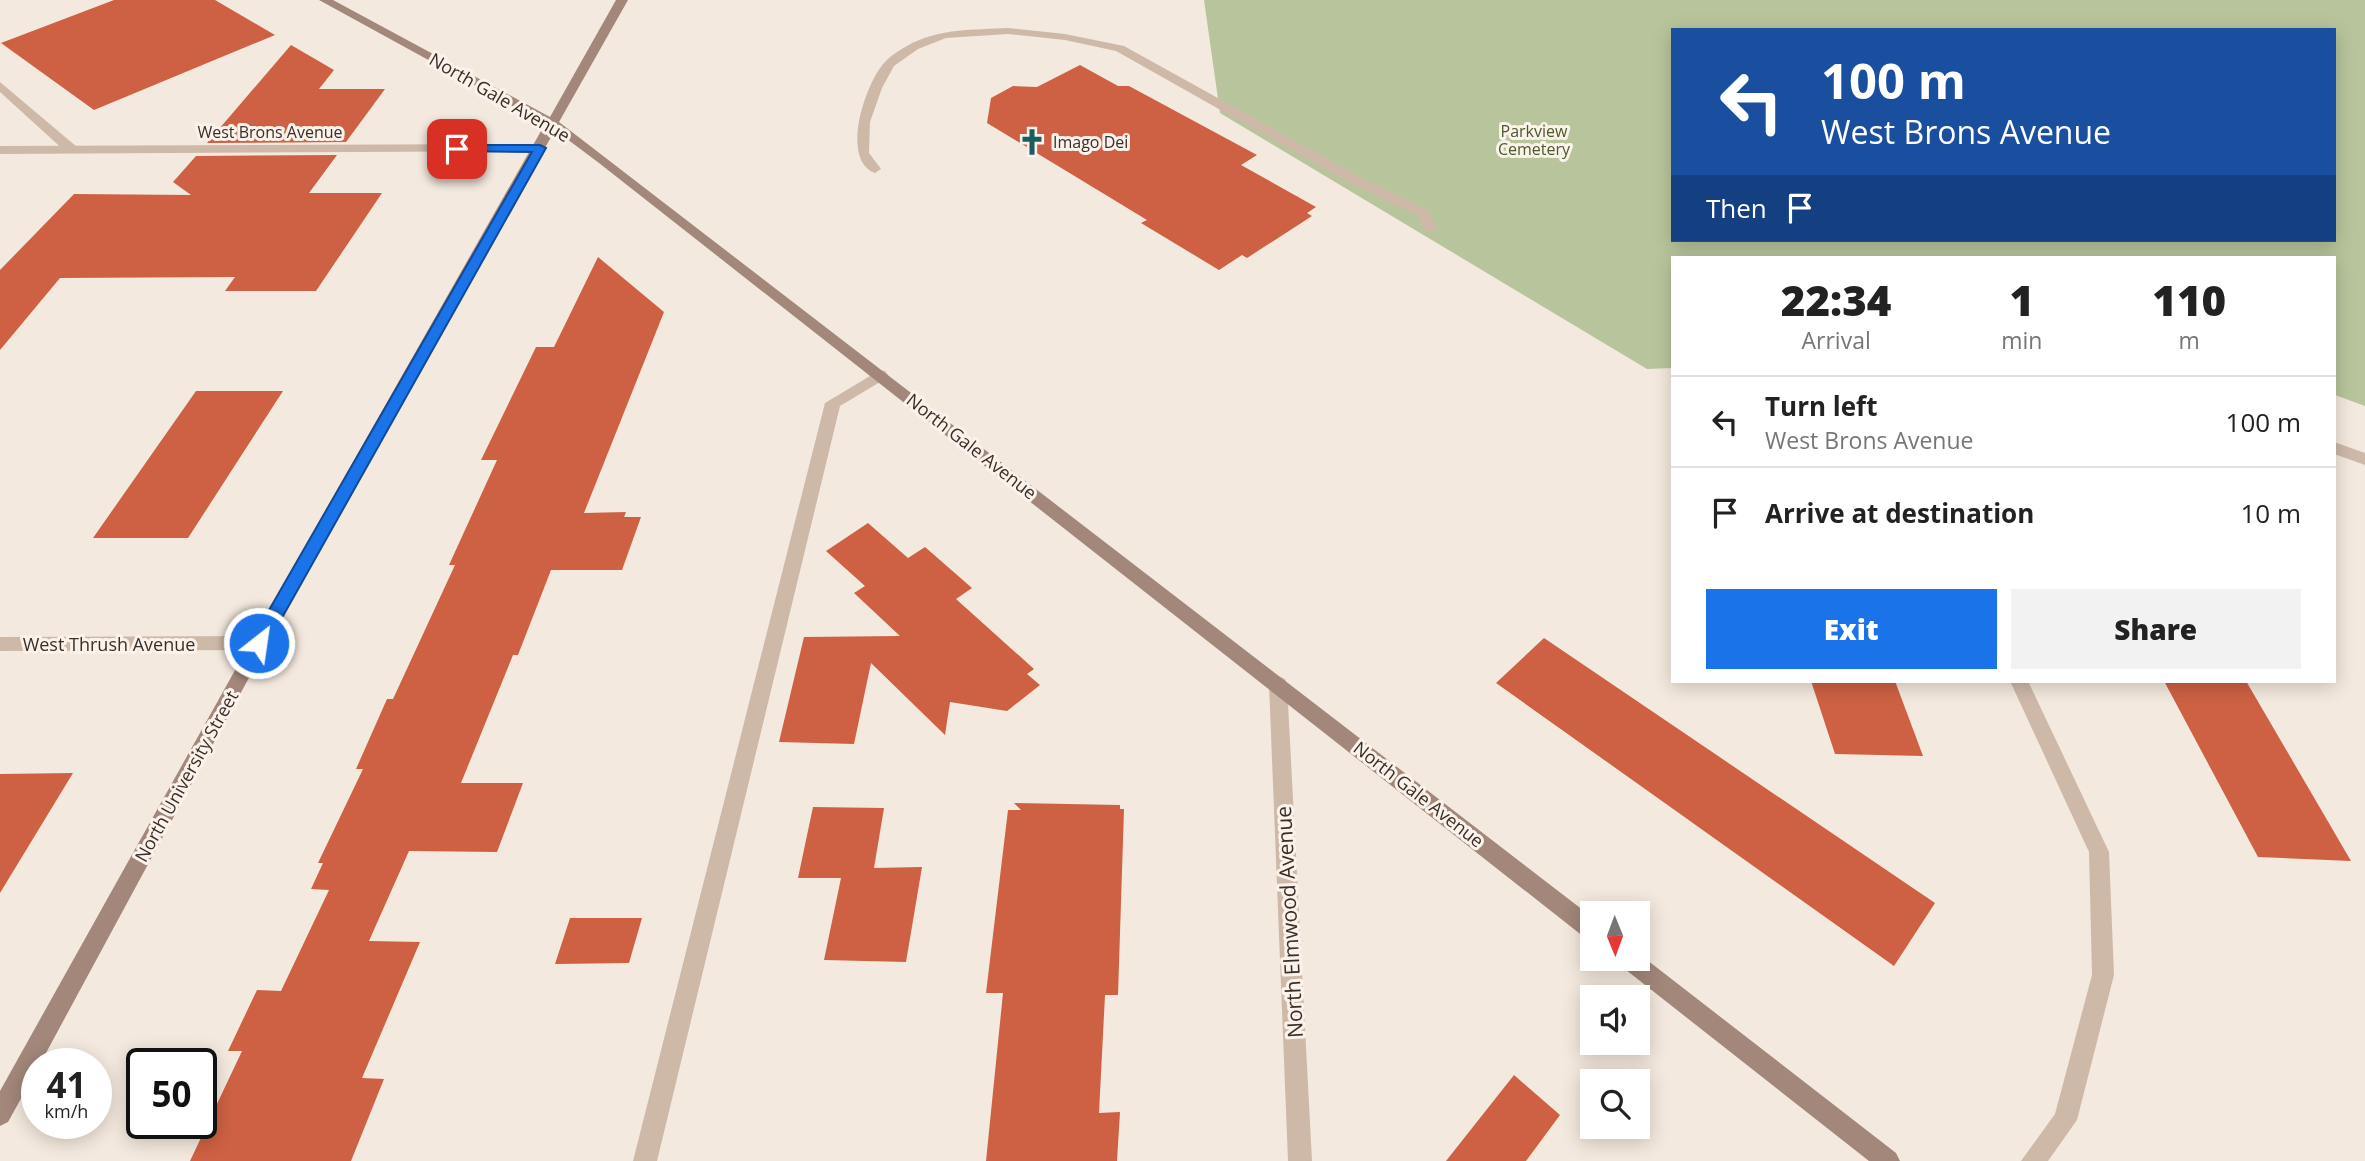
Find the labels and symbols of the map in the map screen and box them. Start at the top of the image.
street label: North Gale Avenue [425,47,575,147]
pin [427,119,487,179]
park label: Parkview Cemetery [1498,120,1571,160]
street label: West Brons Avenue [197,121,343,143]
church icon: Imago Dei [1017,127,1047,157]
place label: Imago Dei [1053,131,1128,153]
street label: North Gale Avenue [902,388,1042,504]
position arrow [222,606,296,680]
street label: West Thrush Avenue [23,632,195,656]
street label: North University Street [129,686,243,866]
street label: North Gale Avenue [1349,736,1489,852]
street label: North Elmwood Avenue [1269,805,1309,1039]
north arrow [1580,901,1650,971]
speed limit sign: 50 [126,1048,217,1139]

